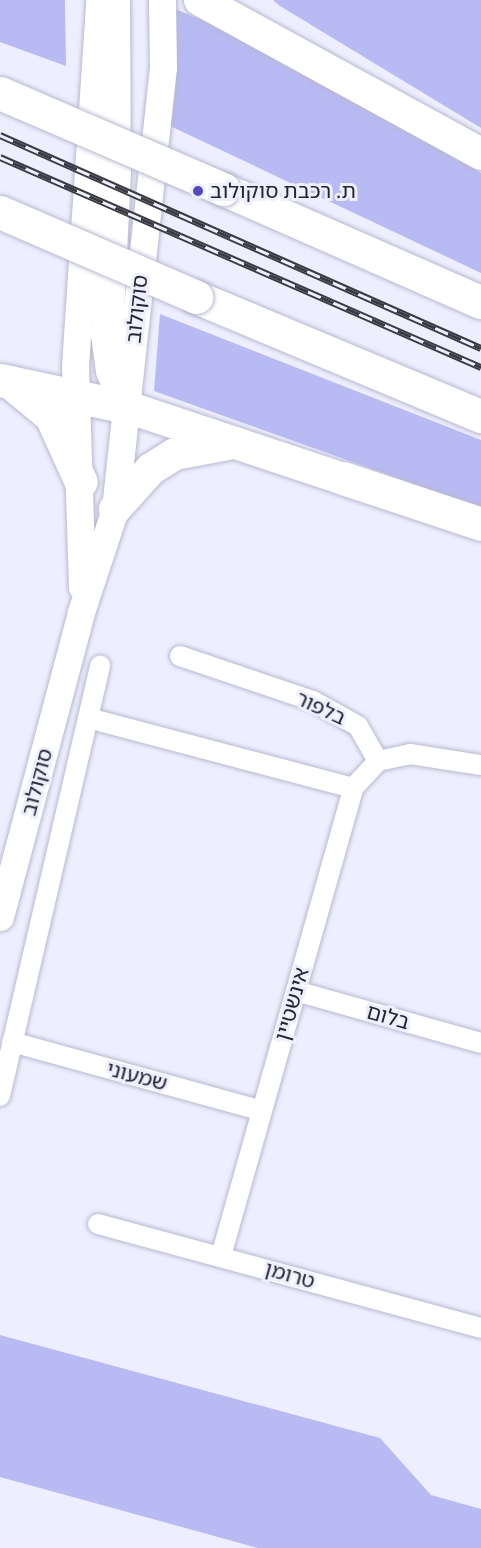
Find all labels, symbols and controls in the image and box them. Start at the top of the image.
place label: ת. רכבת סוקולוב [210,178,356,204]
marker: ת. רכבת סוקולוב [191,184,205,198]
street label: סוקולוב [121,274,153,344]
street label: בלפור [292,686,350,730]
street label: סוקולוב [16,746,58,818]
street label: אינשטיין [270,965,314,1043]
street label: בלום [364,999,412,1035]
street label: שמעוני [104,1056,170,1096]
street label: טרומן [262,1256,318,1294]

